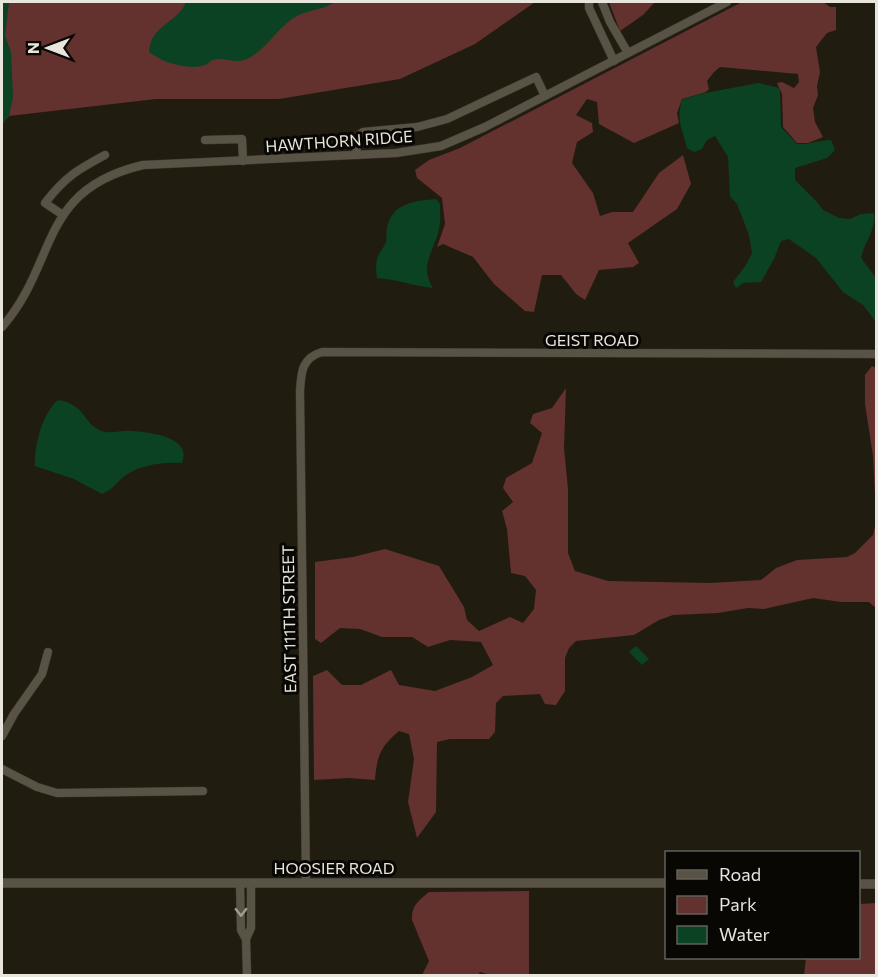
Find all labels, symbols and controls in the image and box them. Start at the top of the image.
north arrow [18,18,78,78]
text: N [23,42,42,54]
street label: HAWTHORN RIDGE [265,126,413,155]
street label: GEIST ROAD [545,330,639,349]
street label: EAST 111TH STREET [278,545,299,693]
legend [665,851,860,959]
street label: HOOSIER ROAD [273,858,395,877]
text: Road [719,863,761,885]
text: Park [719,893,757,915]
one-way arrow [234,907,247,916]
text: Water [719,923,770,945]

